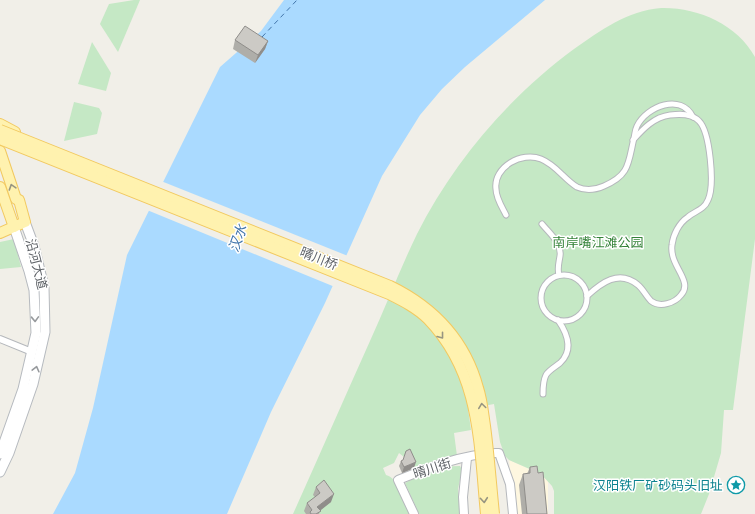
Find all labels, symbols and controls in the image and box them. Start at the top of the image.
one-way arrow [9,184,17,191]
water label: 汉水 [223,221,251,254]
park label: 南岸嘴江滩公园 [552,233,644,251]
street label: 沿河大道 [22,237,52,291]
street label: 晴川桥 [298,242,340,274]
one-way arrow [31,316,39,322]
one-way arrow [437,332,444,339]
one-way arrow [31,366,40,373]
one-way arrow [478,403,487,409]
street label: 晴川街 [411,453,453,483]
place icon: 汉阳铁厂矿砂码头旧址 [726,475,746,495]
place label: 汉阳铁厂矿砂码头旧址 [593,476,723,494]
one-way arrow [480,497,489,503]

